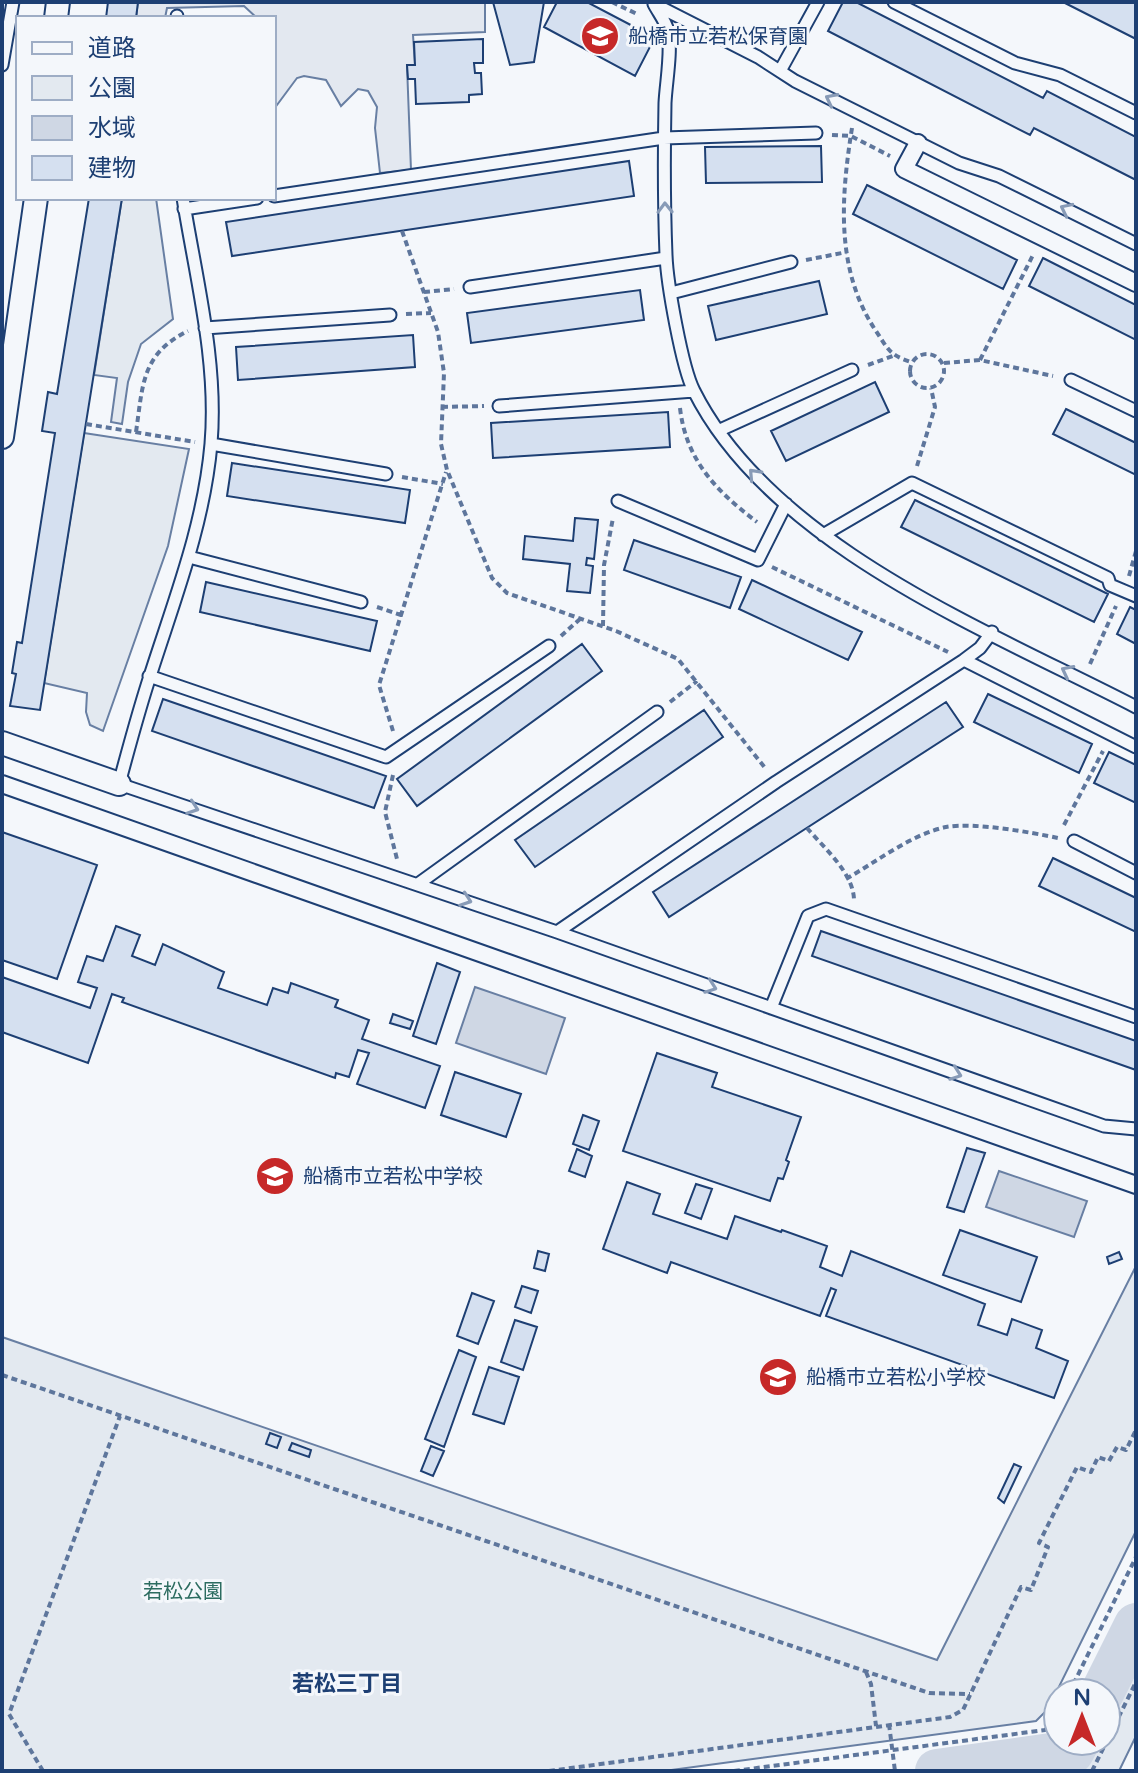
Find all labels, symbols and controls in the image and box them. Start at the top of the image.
school or university icon: 船橋市立若松保育園 [579,15,621,57]
legend [16,16,276,200]
place label: 船橋市立若松保育園 [628,25,808,49]
text: 道路 [88,34,136,63]
text: 公園 [88,74,136,103]
one-way arrow [825,93,840,109]
text: 水域 [88,114,136,143]
text: 建物 [88,154,136,183]
one-way arrow [657,201,674,214]
one-way arrow [1060,203,1075,219]
one-way arrow [749,468,763,483]
one-way arrow [1060,665,1075,681]
one-way arrow [185,799,199,815]
one-way arrow [458,891,472,907]
one-way arrow [703,977,717,993]
one-way arrow [948,1064,962,1080]
school or university icon: 船橋市立若松中学校 [254,1155,296,1197]
place label: 船橋市立若松中学校 [303,1165,483,1189]
school or university icon: 船橋市立若松小学校 [757,1356,799,1398]
place label: 船橋市立若松小学校 [806,1366,986,1390]
park label: 若松公園 [143,1580,223,1604]
district label: 若松三丁目 [292,1671,402,1697]
north arrow [1042,1677,1122,1757]
text: N [1073,1685,1091,1711]

